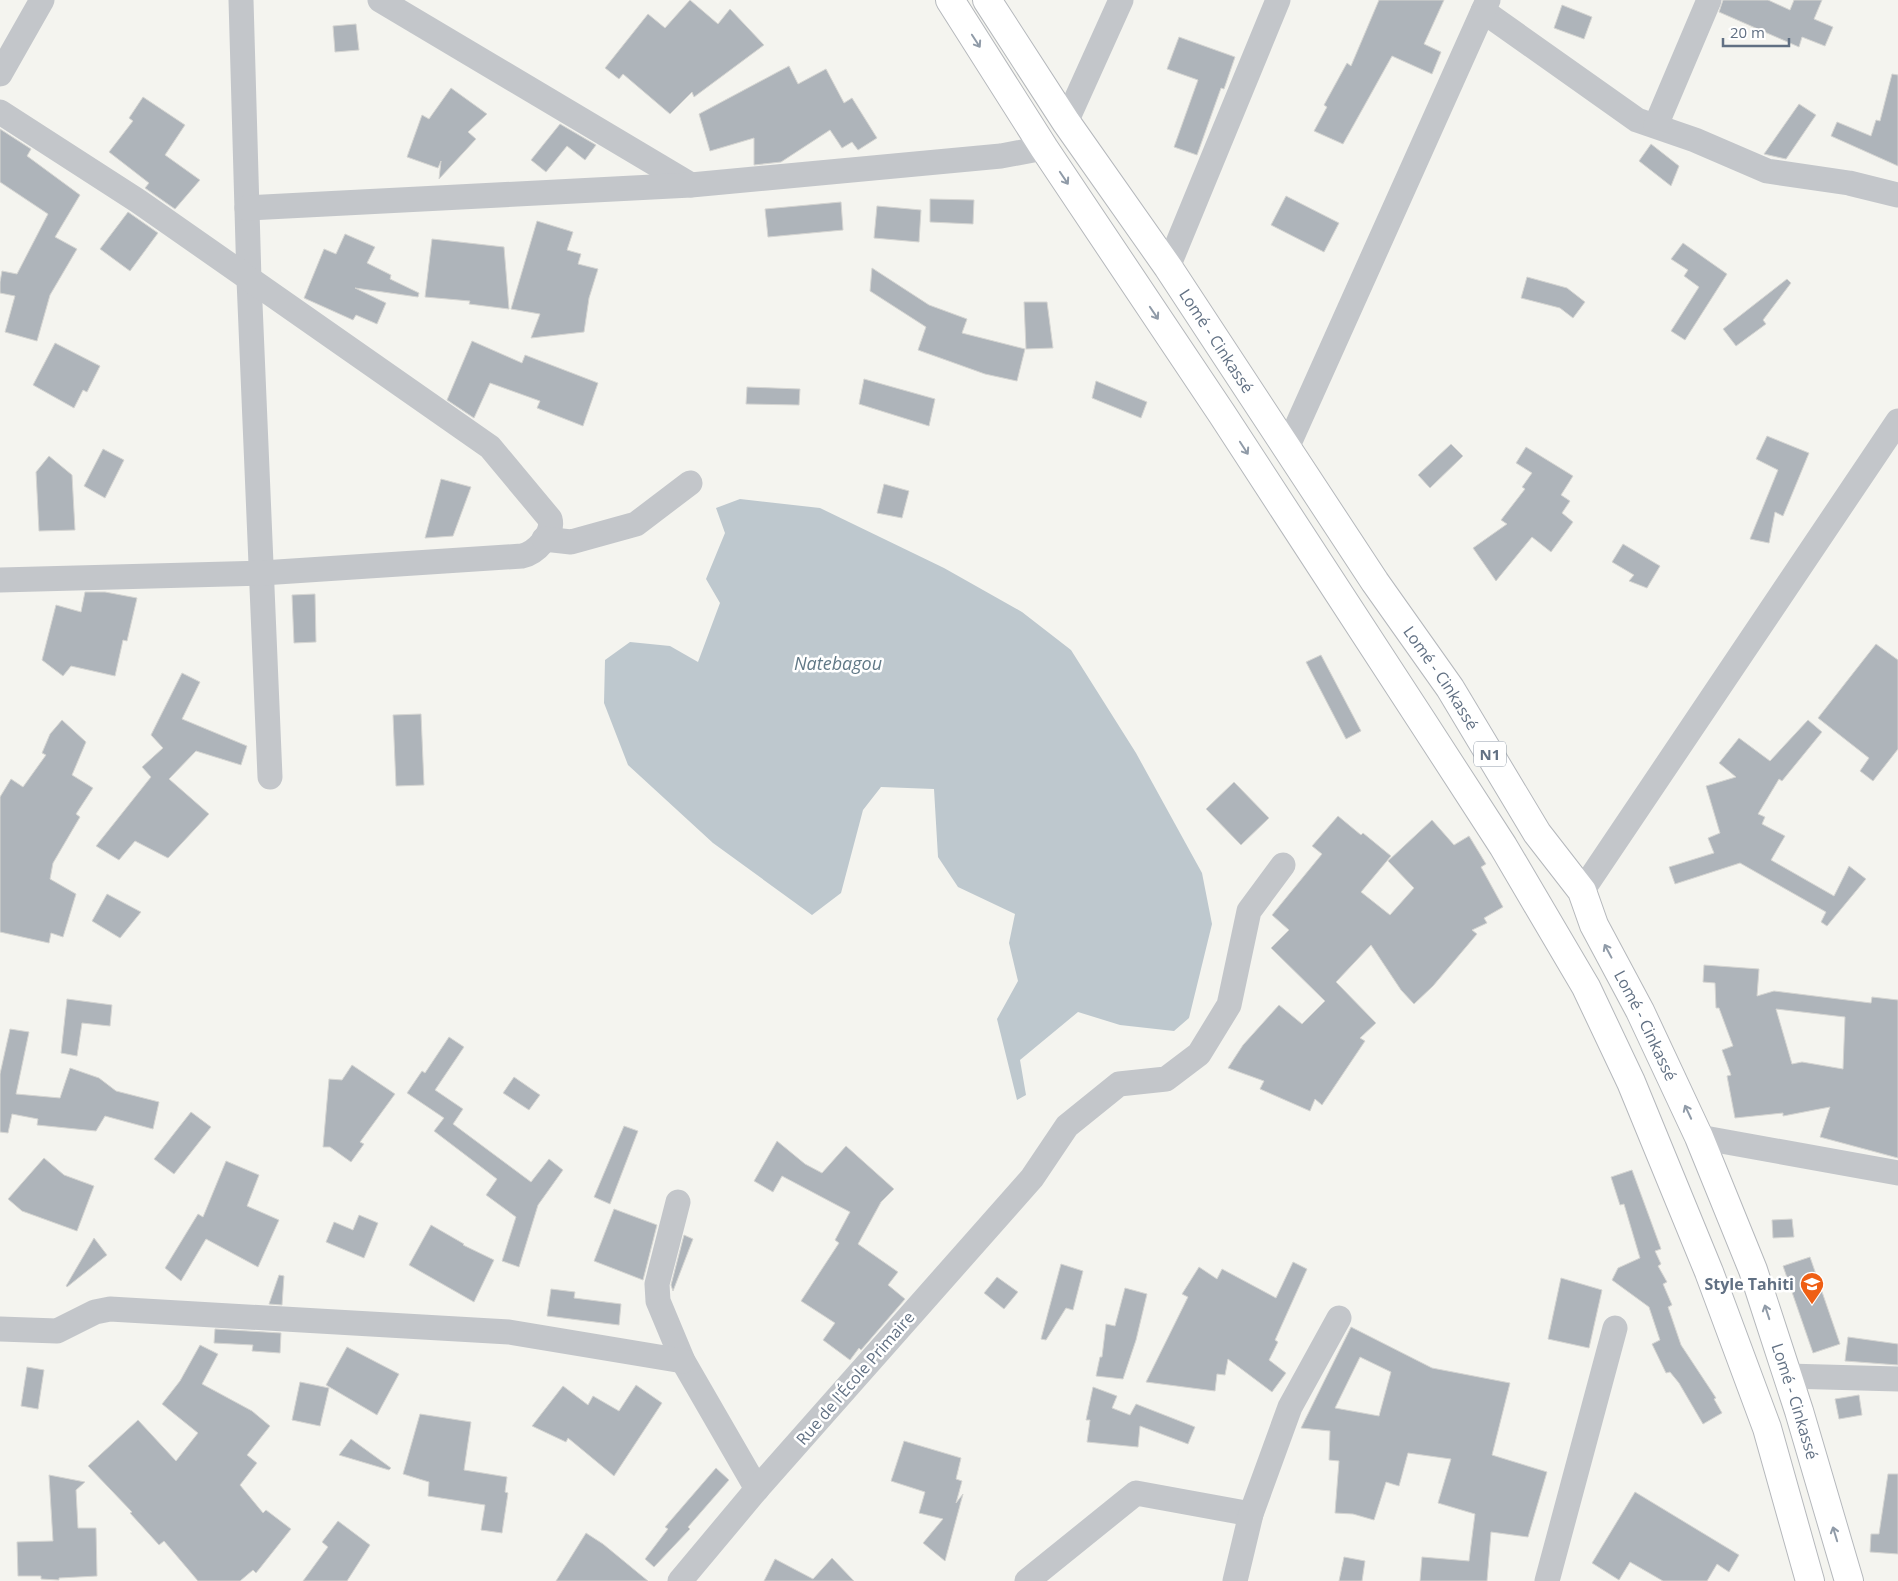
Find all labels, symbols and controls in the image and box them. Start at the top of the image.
scale bar [1723,15,1789,47]
text: 20 m [1730,22,1765,42]
one-way arrow [972,33,982,47]
one-way arrow [1058,171,1069,185]
street label: Lomé - Cinkassé [1174,284,1259,397]
one-way arrow [1149,305,1159,319]
one-way arrow [1239,441,1250,455]
street label: Lomé - Cinkassé [1398,621,1484,734]
water label: Natebagou [794,651,882,675]
road number: N1 [1474,742,1506,766]
one-way arrow [1603,944,1612,959]
street label: Lomé - Cinkassé [1609,966,1682,1084]
one-way arrow [1682,1105,1692,1120]
school or university icon: Style Tahiti [1799,1271,1825,1305]
place label: Style Tahiti [1704,1273,1794,1295]
one-way arrow [1761,1304,1771,1320]
street label: Rue de l'École Primaire [791,1307,919,1449]
street label: Lomé - Cinkassé [1767,1340,1824,1462]
one-way arrow [1829,1527,1839,1543]

